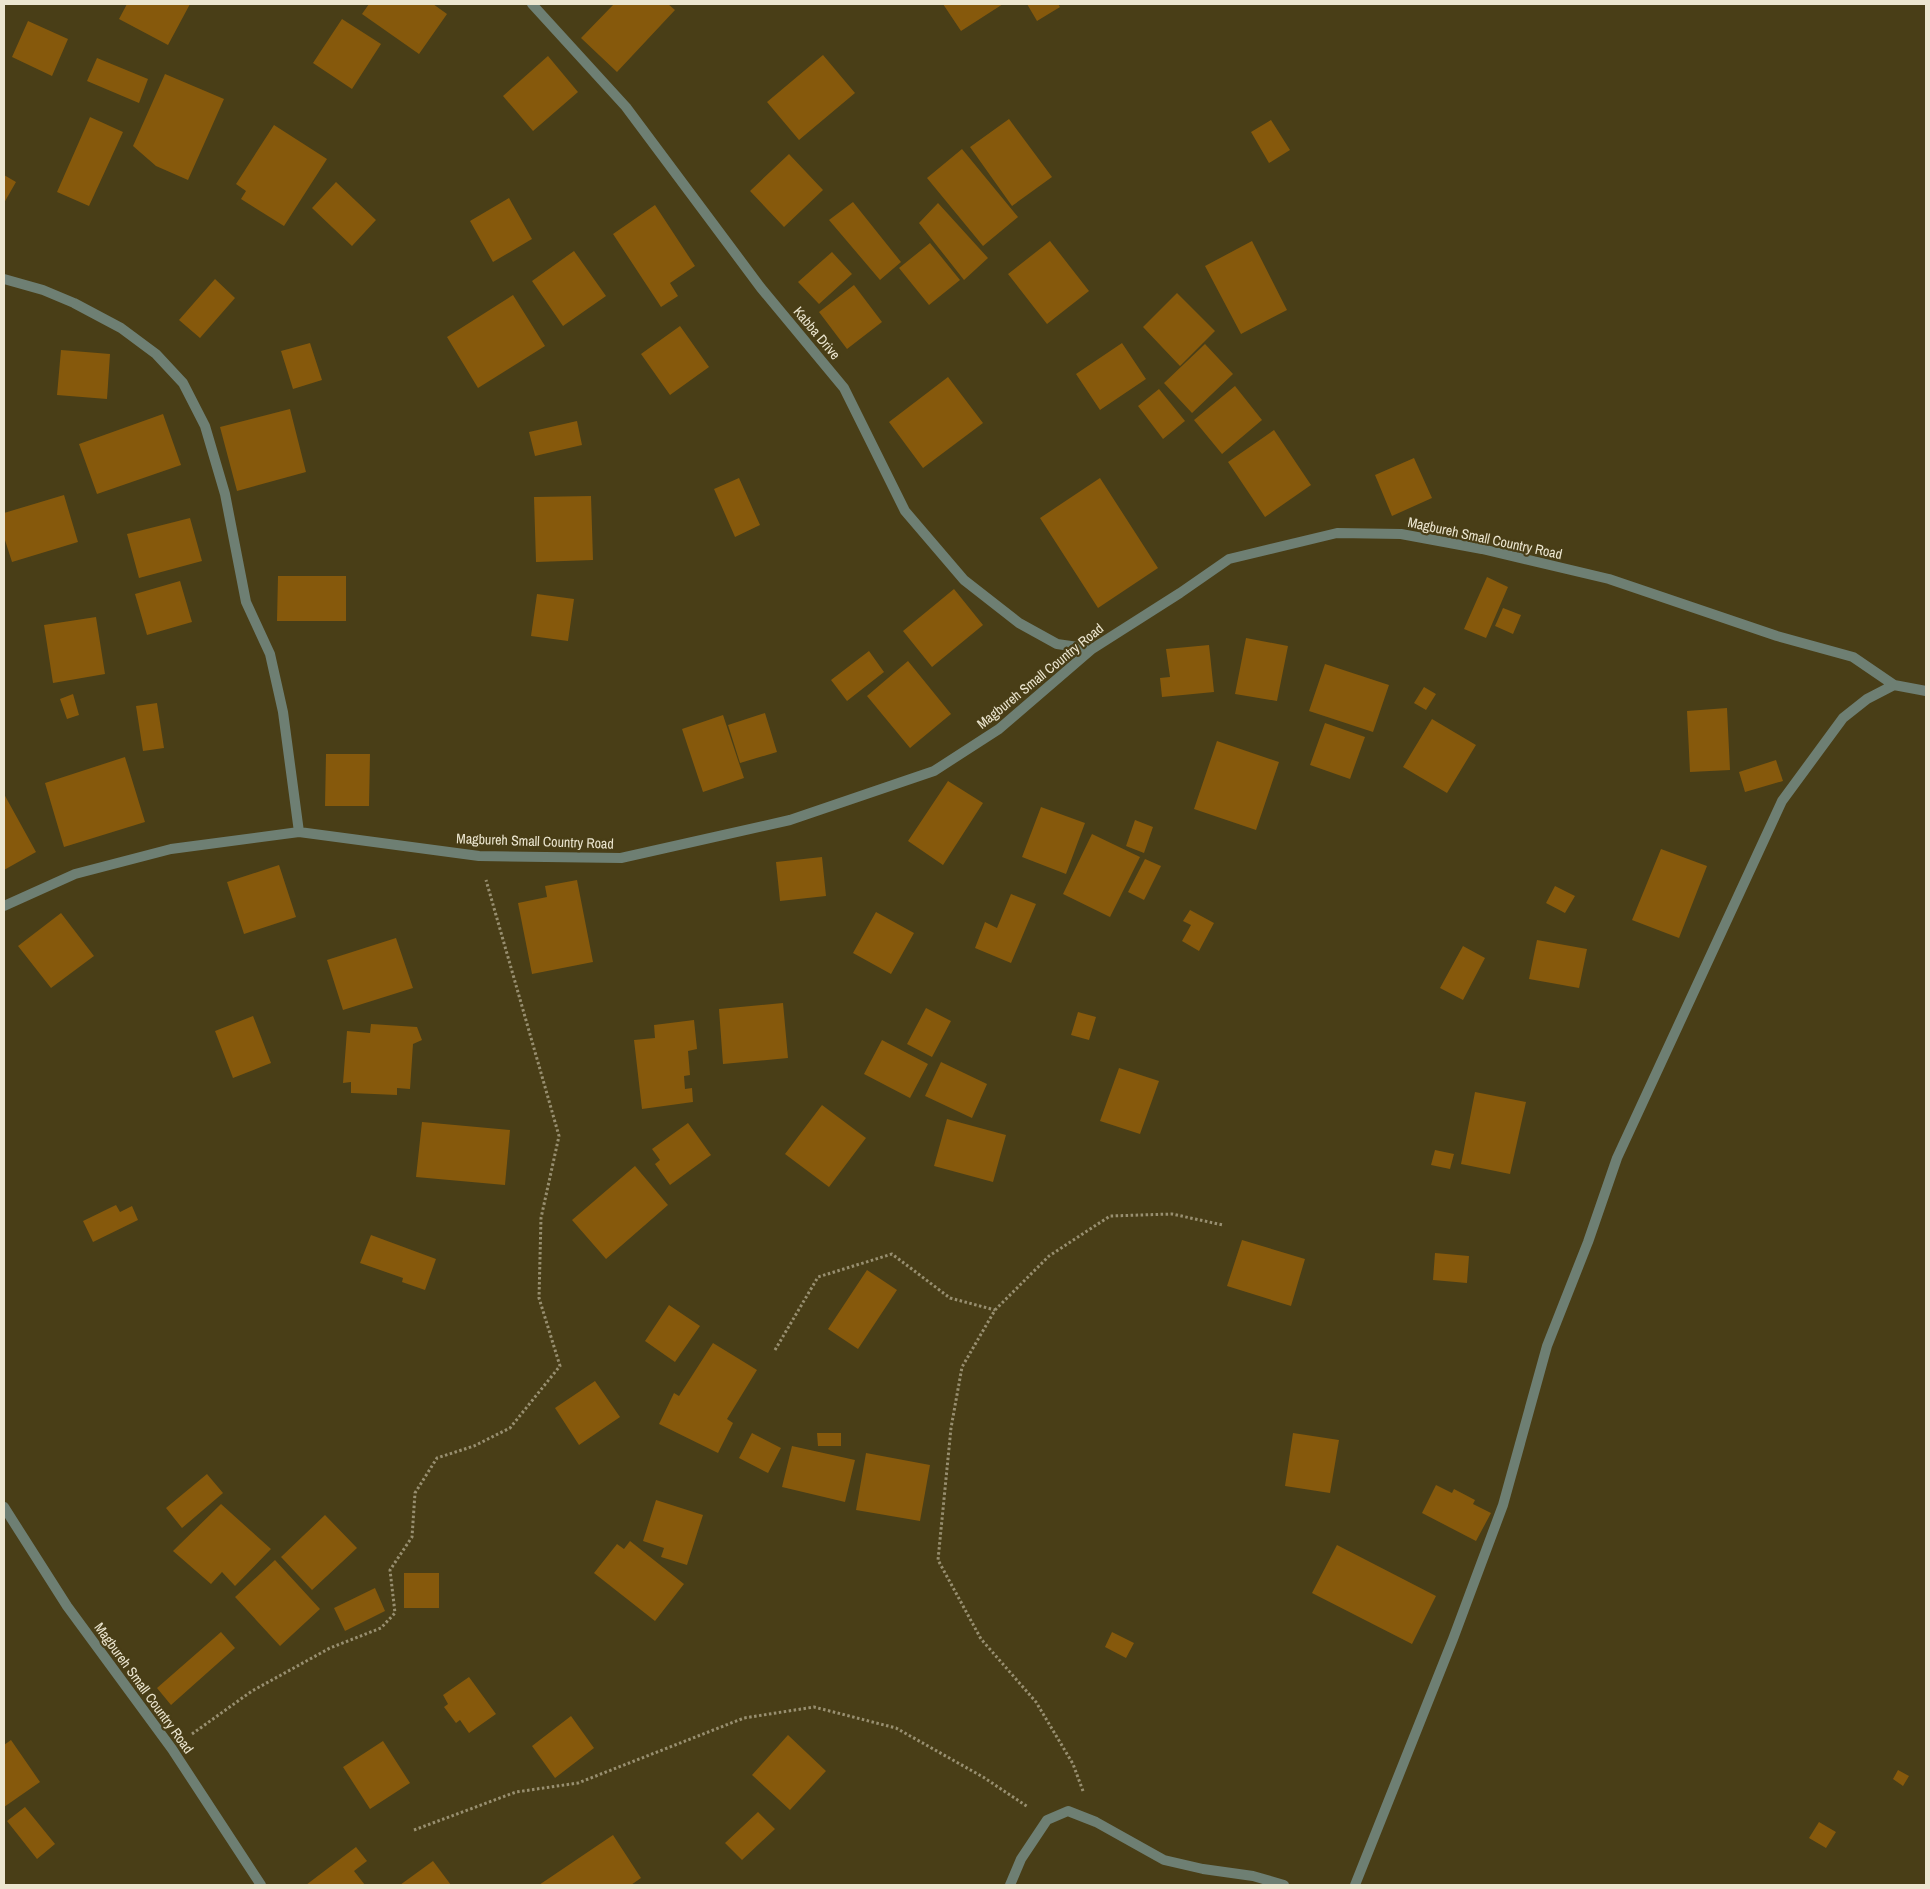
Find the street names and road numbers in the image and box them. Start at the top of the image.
street label: Kabba Drive [790,303,844,363]
street label: Magbureh Small Country Road [1406,513,1564,563]
street label: Magbureh Small Country Road [973,619,1107,733]
street label: Magbureh Small Country Road [456,829,614,853]
street label: Magbureh Small Country Road [90,1619,198,1757]

